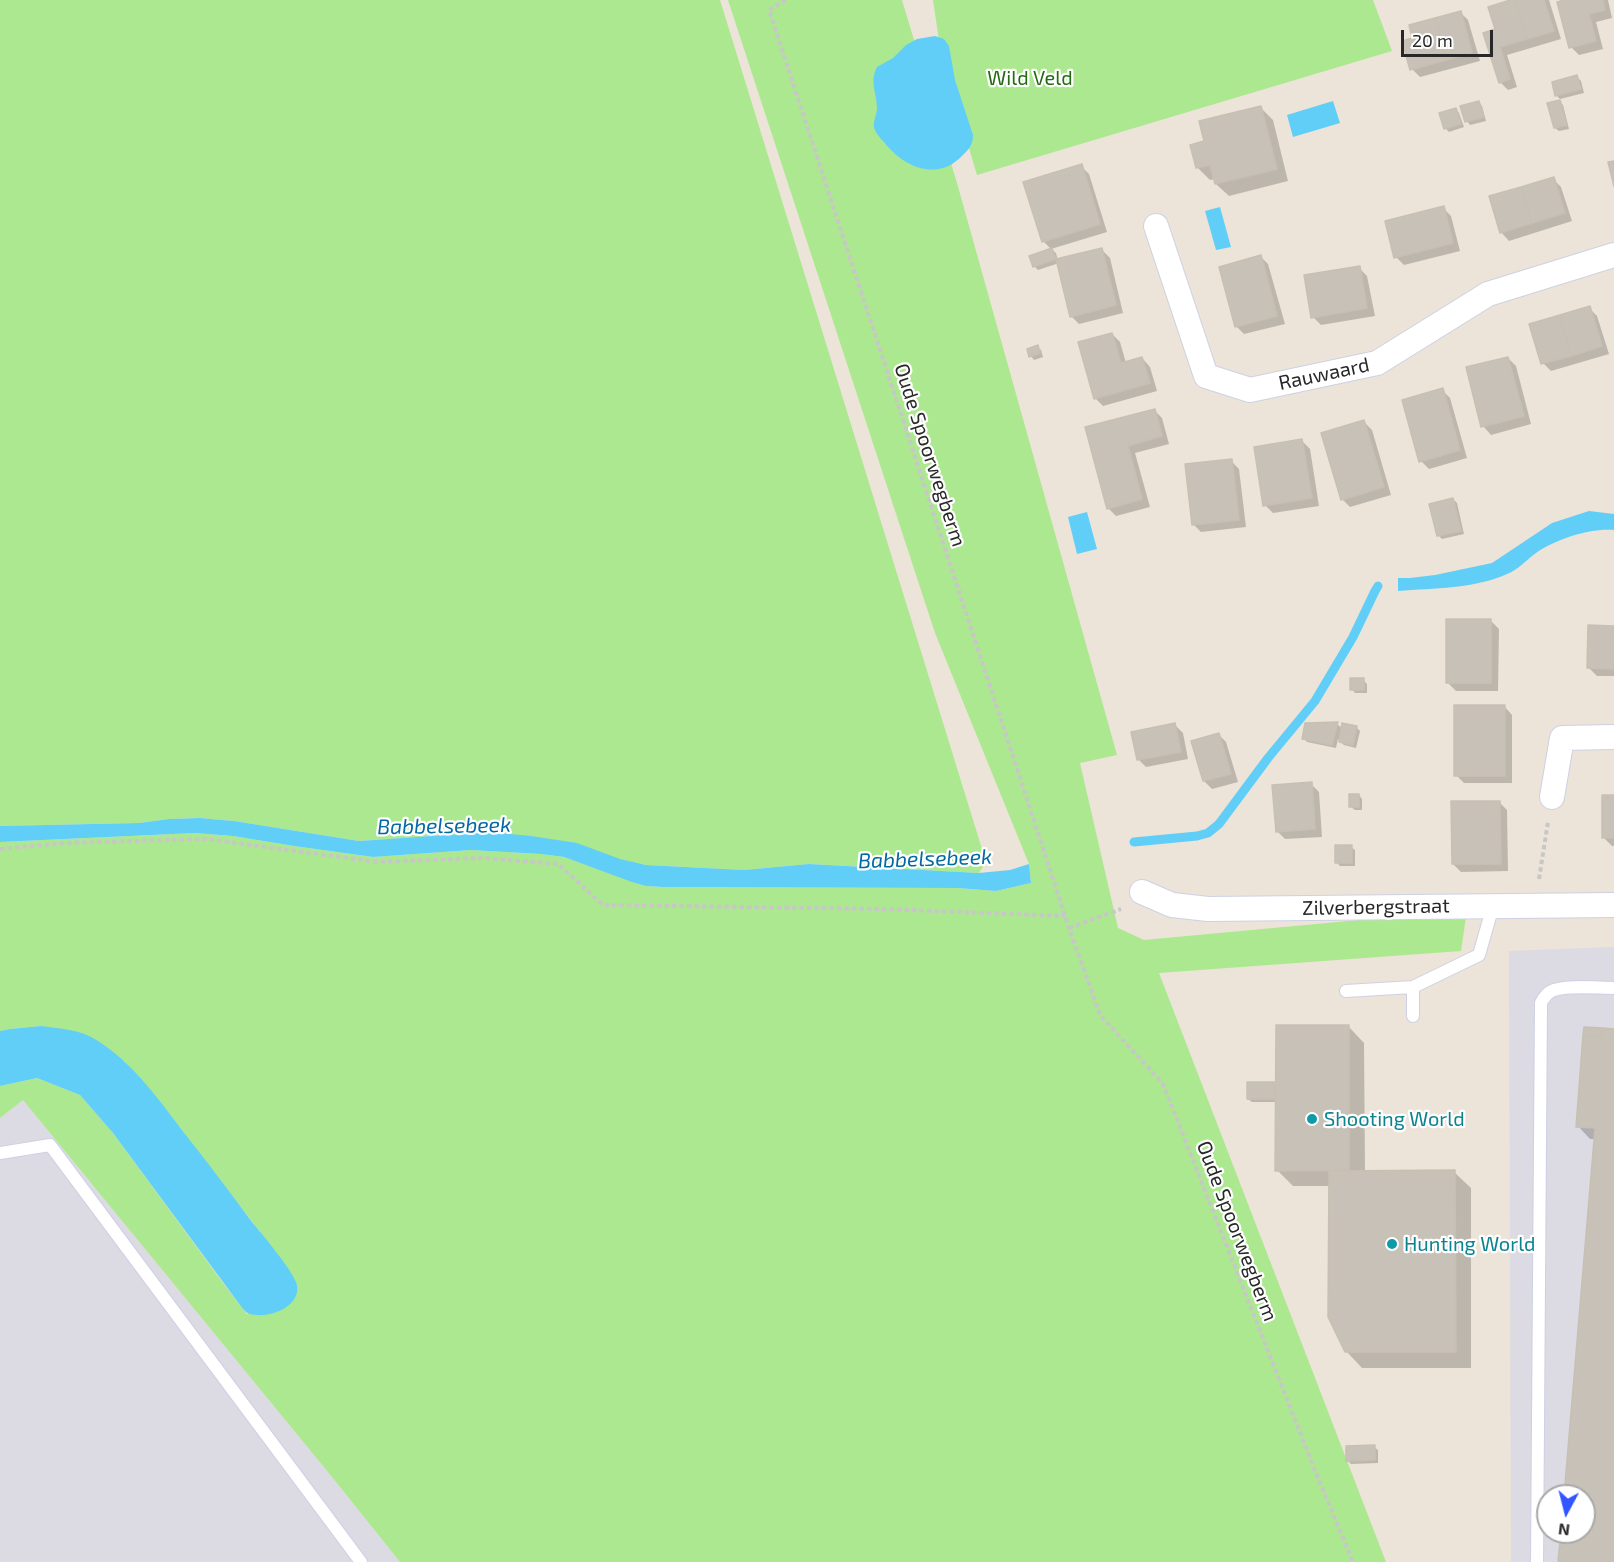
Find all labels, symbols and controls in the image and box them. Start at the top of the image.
scale bar [1404,18,1496,56]
text: 20 m [1412,29,1453,51]
park label: Wild Veld [987,66,1073,90]
street label: Rauwaard [1276,353,1372,395]
street label: Oude Spoorwegberm [889,360,971,550]
water label: Babbelsebeek [377,812,511,840]
water label: Babbelsebeek [858,844,992,874]
street label: Zilverbergstraat [1302,894,1450,920]
place label: Shooting World [1324,1107,1465,1131]
marker: Shooting World [1305,1112,1319,1126]
street label: Oude Spoorwegberm [1192,1138,1282,1324]
place label: Hunting World [1404,1232,1536,1256]
marker: Hunting World [1385,1237,1399,1251]
north arrow [1536,1484,1596,1544]
text: N [1557,1520,1571,1541]

